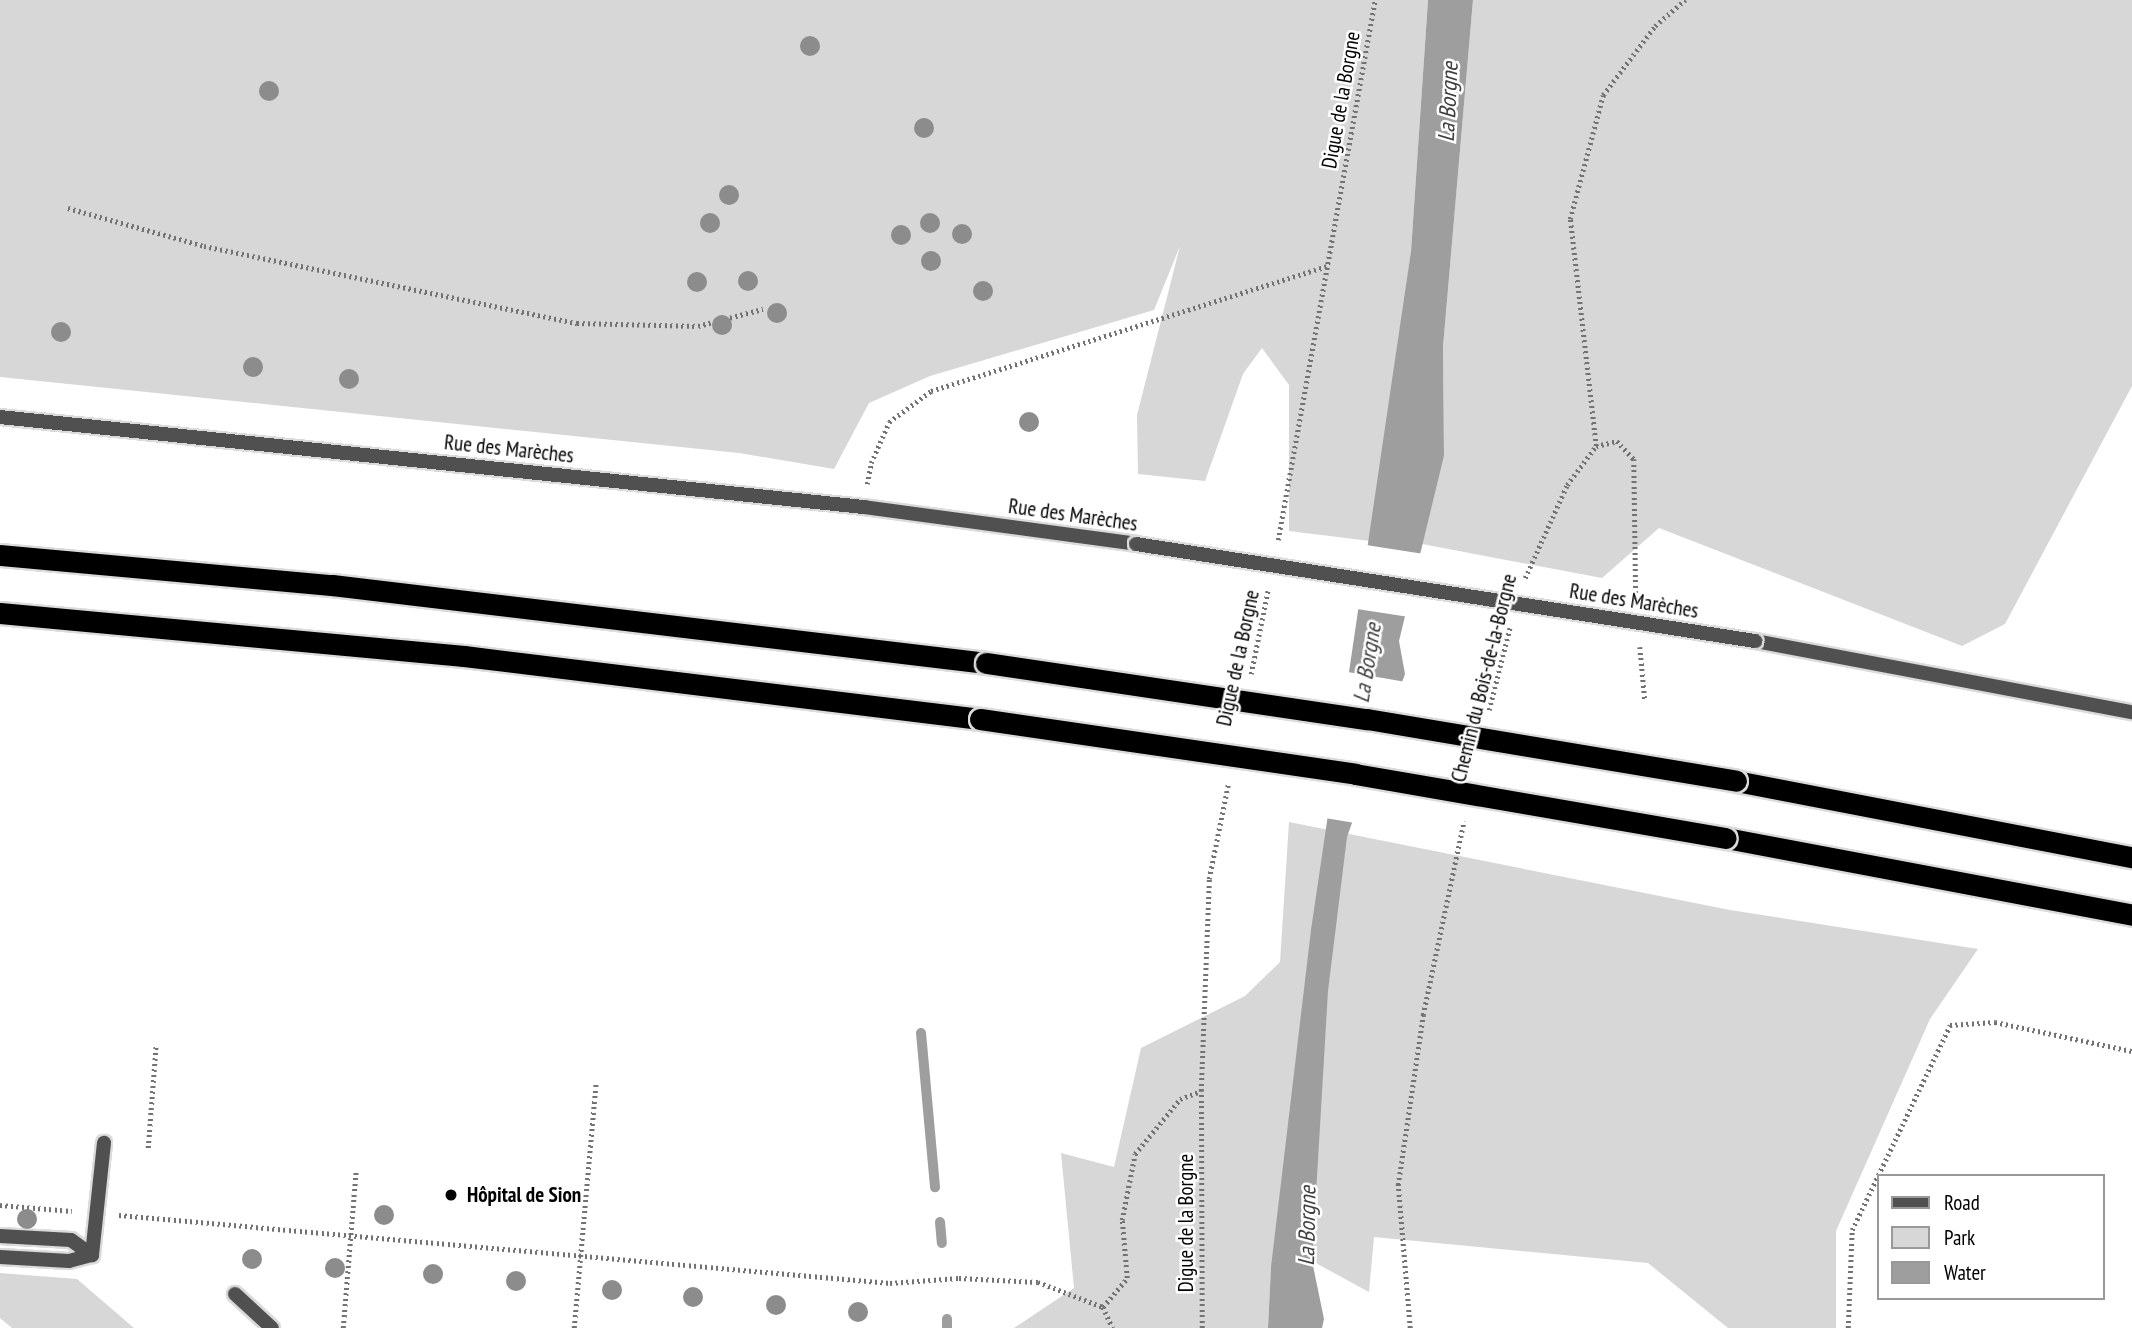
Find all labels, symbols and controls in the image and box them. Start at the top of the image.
street label: Digue de la Borgne [1317,30,1365,170]
water label: La Borgne [1432,61,1464,143]
street label: Rue des Marèches [443,430,575,468]
street label: Rue des Marèches [1007,493,1139,537]
street label: Chemin du Bois-de-la-Borgne [1446,571,1522,785]
street label: Rue des Marèches [1568,578,1700,624]
street label: Digue de la Borgne [1211,588,1265,728]
water label: La Borgne [1347,621,1387,705]
street label: Digue de la Borgne [1173,1154,1199,1292]
legend [1876,1174,2104,1300]
place label: Hôpital de Sion [467,1182,581,1208]
marker: Hôpital de Sion [441,1185,461,1205]
water label: La Borgne [1293,1186,1321,1266]
text: Road [1944,1189,1980,1216]
text: Park [1944,1224,1975,1251]
text: Water [1944,1259,1986,1286]

